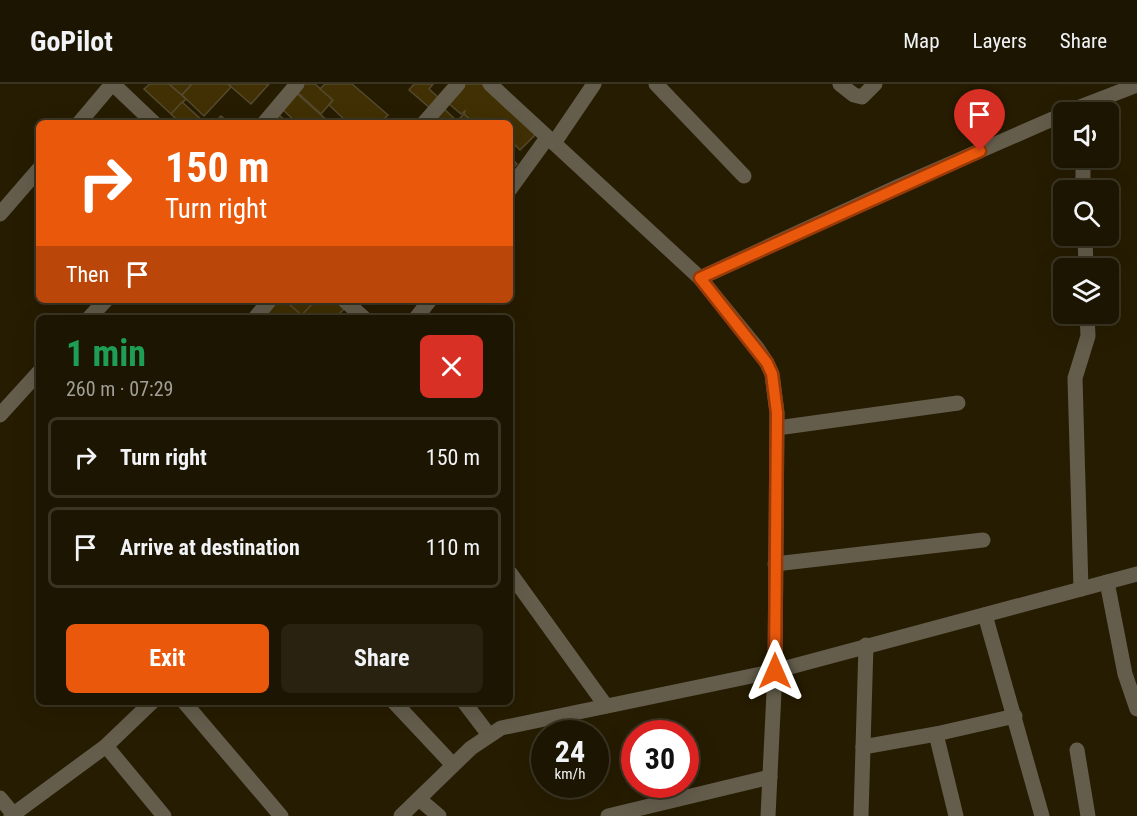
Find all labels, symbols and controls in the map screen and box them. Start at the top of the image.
text: GoPilot [30,25,113,58]
text: Map [903,29,940,53]
text: Layers [973,29,1027,53]
text: Share [1060,29,1107,53]
pin [954,89,1005,151]
icon: arrive [963,98,996,131]
map controls [1053,102,1119,324]
button: sound [1053,102,1119,168]
text: 150 m [165,143,270,192]
icon: right [66,144,144,222]
button: search [1053,180,1119,246]
text: Turn right [165,193,267,225]
icon: arrive [121,258,154,291]
button: layers [1053,258,1119,324]
text: Then [66,262,109,287]
text: 1 min [66,333,146,375]
button: close [420,335,483,398]
text: 260 m · 07:29 [66,377,173,401]
icon: right [69,441,102,474]
text: Turn right [120,445,207,470]
text: 150 m [426,445,480,470]
icon: arrive [69,531,102,564]
text: Arrive at destination [120,535,300,560]
text: 110 m [426,535,480,560]
button: Exit [66,624,269,693]
button: Share [281,624,483,693]
position arrow [743,639,807,703]
speed limit sign: 30 [621,720,699,798]
text: 24 [555,734,585,769]
text: km/h [555,765,585,783]

